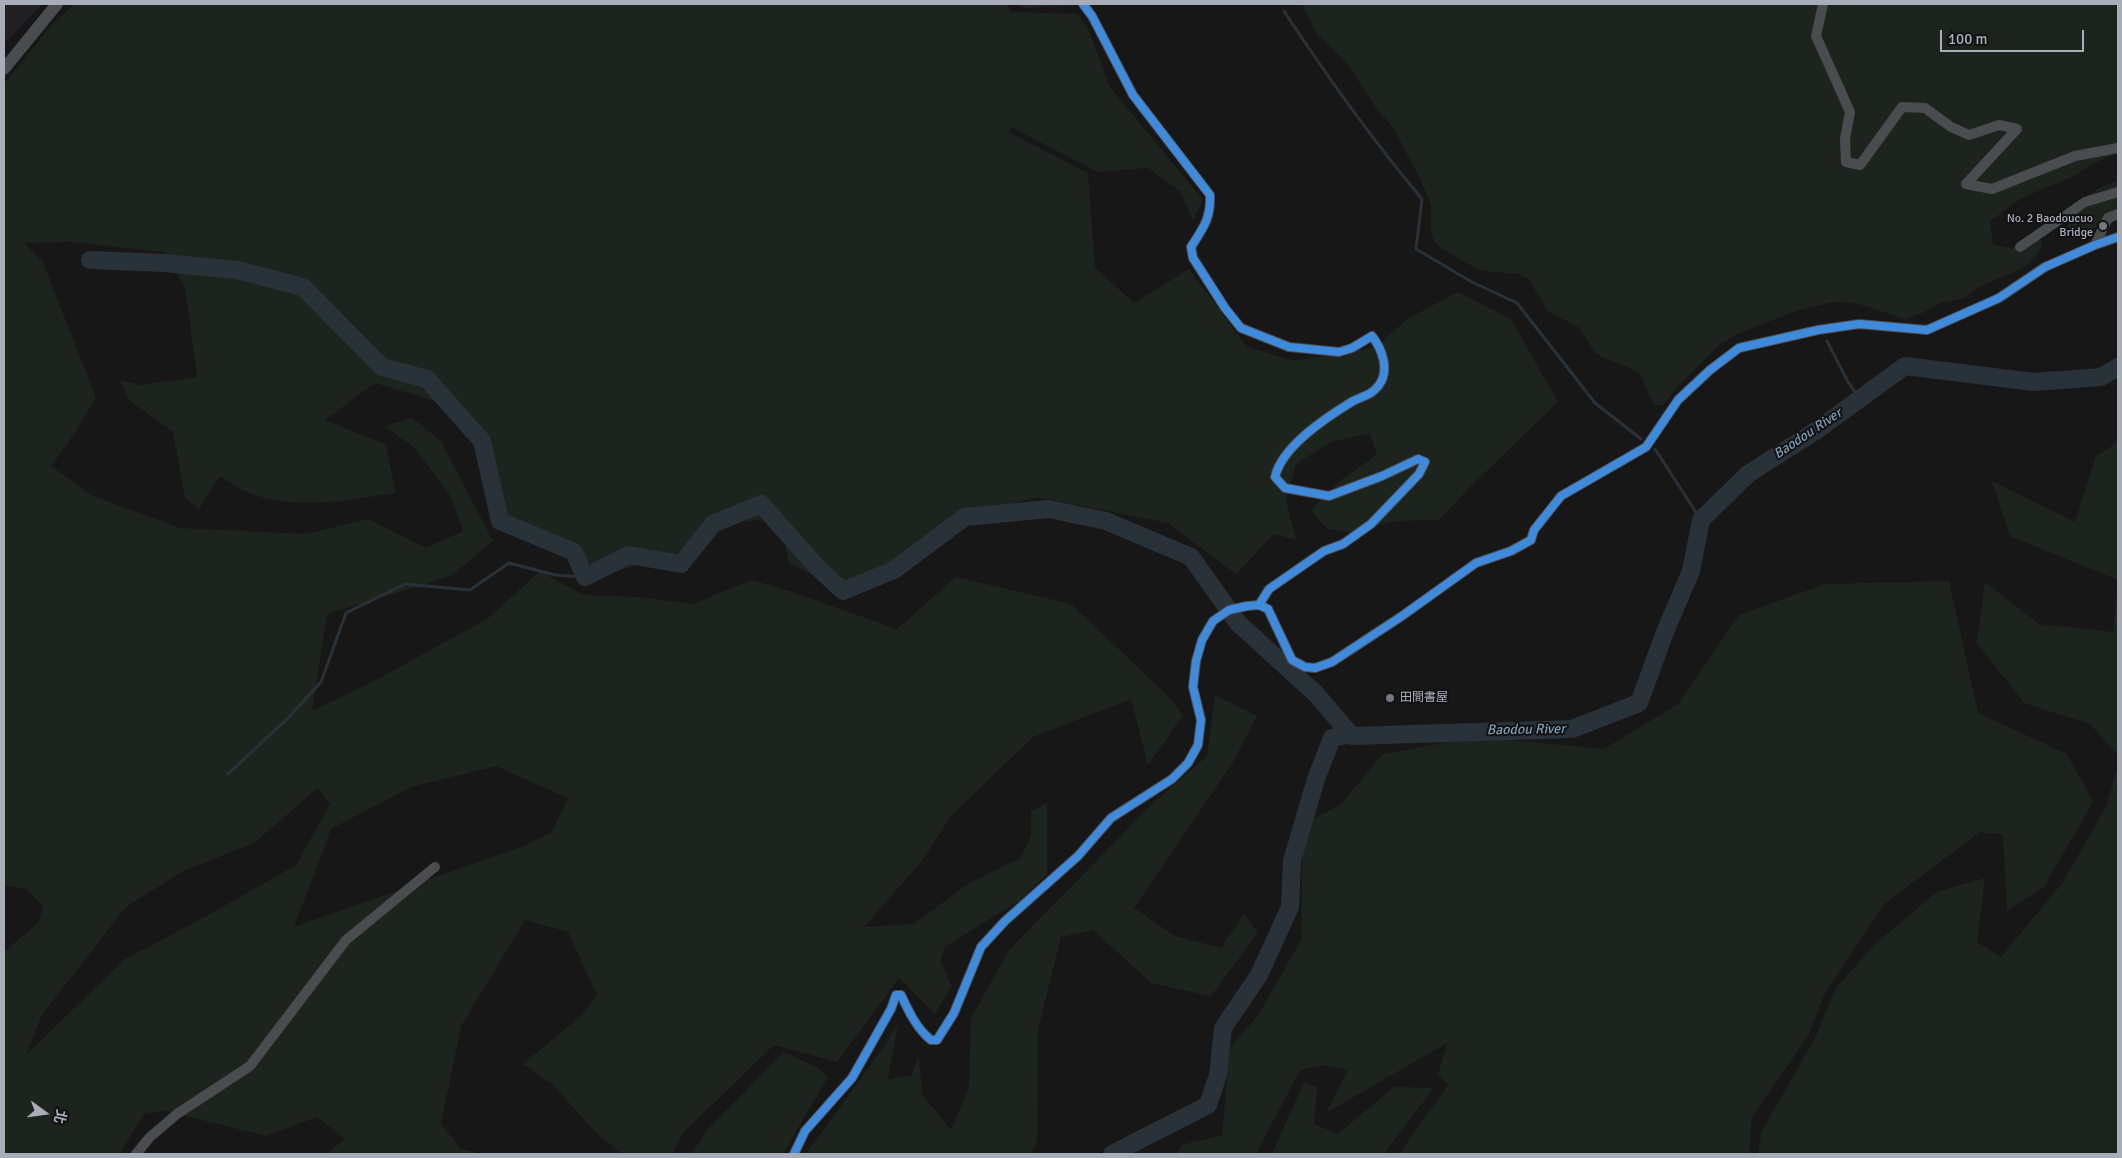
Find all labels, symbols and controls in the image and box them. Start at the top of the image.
scale bar [1942,20,2086,52]
text: 100 m [1948,30,1988,48]
place label: No. 2 Baodoucuo Bridge [2007,212,2093,240]
marker: No. 2 Baodoucuo Bridge [2097,220,2109,232]
water label: Baodou River [1771,405,1845,463]
place label: 田間書屋 [1400,691,1448,705]
marker: 田間書屋 [1384,692,1396,704]
water label: Baodou River [1487,721,1565,739]
north arrow [20,1088,70,1138]
text: 北 [50,1108,70,1126]

